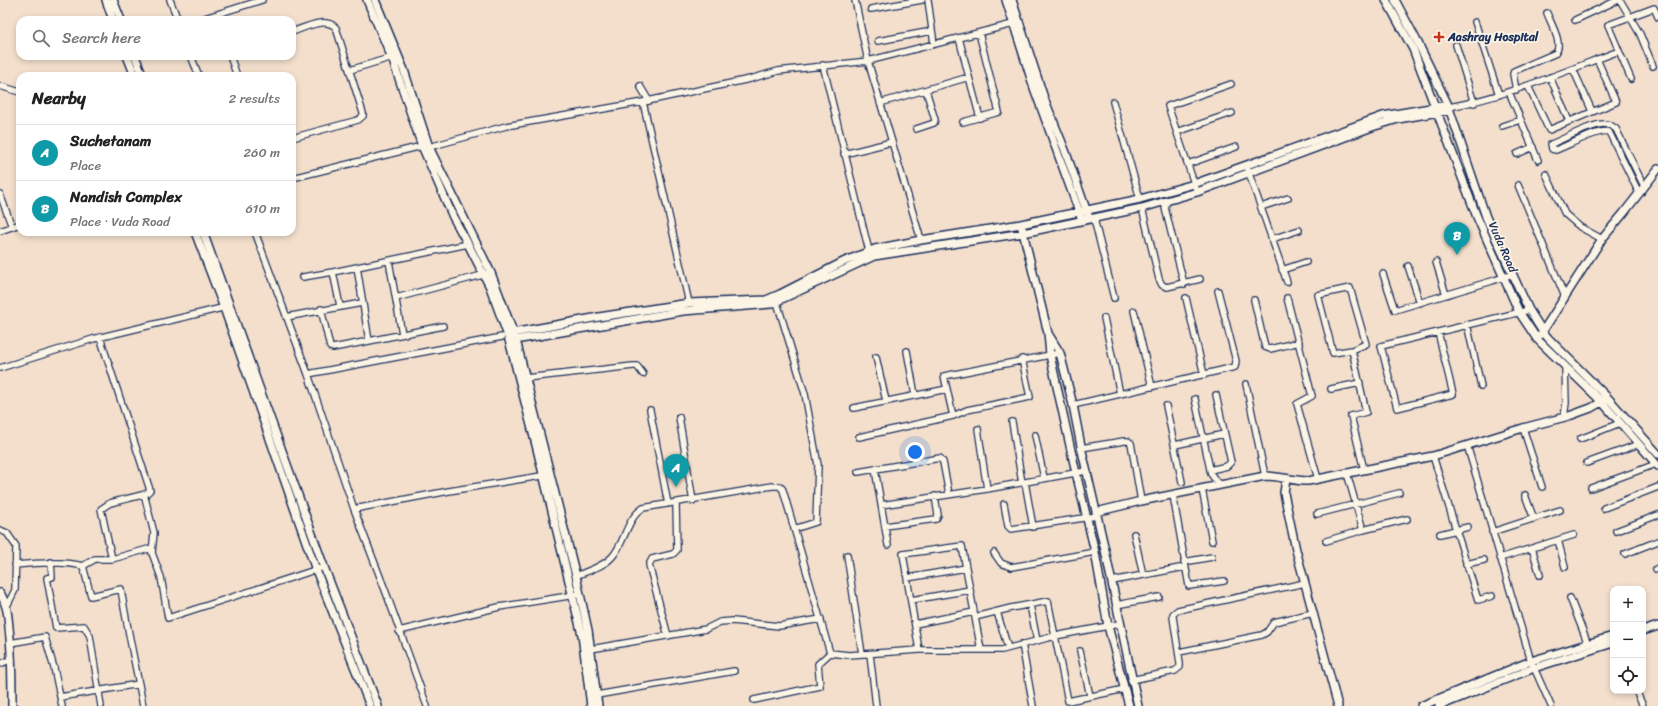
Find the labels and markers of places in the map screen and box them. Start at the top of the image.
place label: Aashray Hospital [1447,26,1539,48]
marker: Aashray Hospital [1433,31,1445,43]
pin: B [1444,222,1470,255]
pin: A [663,454,689,487]

